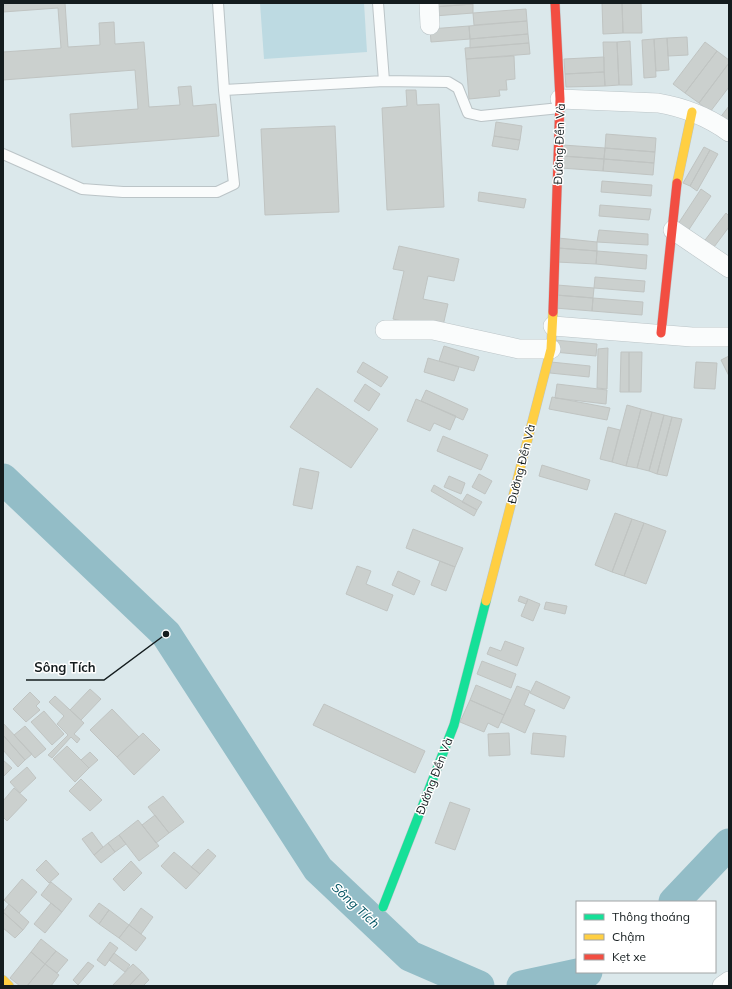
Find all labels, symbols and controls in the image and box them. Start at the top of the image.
street label: Đường Đền Và [550,103,568,185]
street label: Đường Đền Và [504,423,538,505]
callout: Sông Tích [26,655,104,680]
text: Sông Tích [34,659,96,675]
street label: Đường Đền Và [412,735,456,817]
water label: Sông Tích [329,879,383,931]
legend [576,901,716,973]
text: Thông thoáng [612,909,690,924]
text: Chậm [612,929,645,944]
text: Kẹt xe [612,949,646,964]

